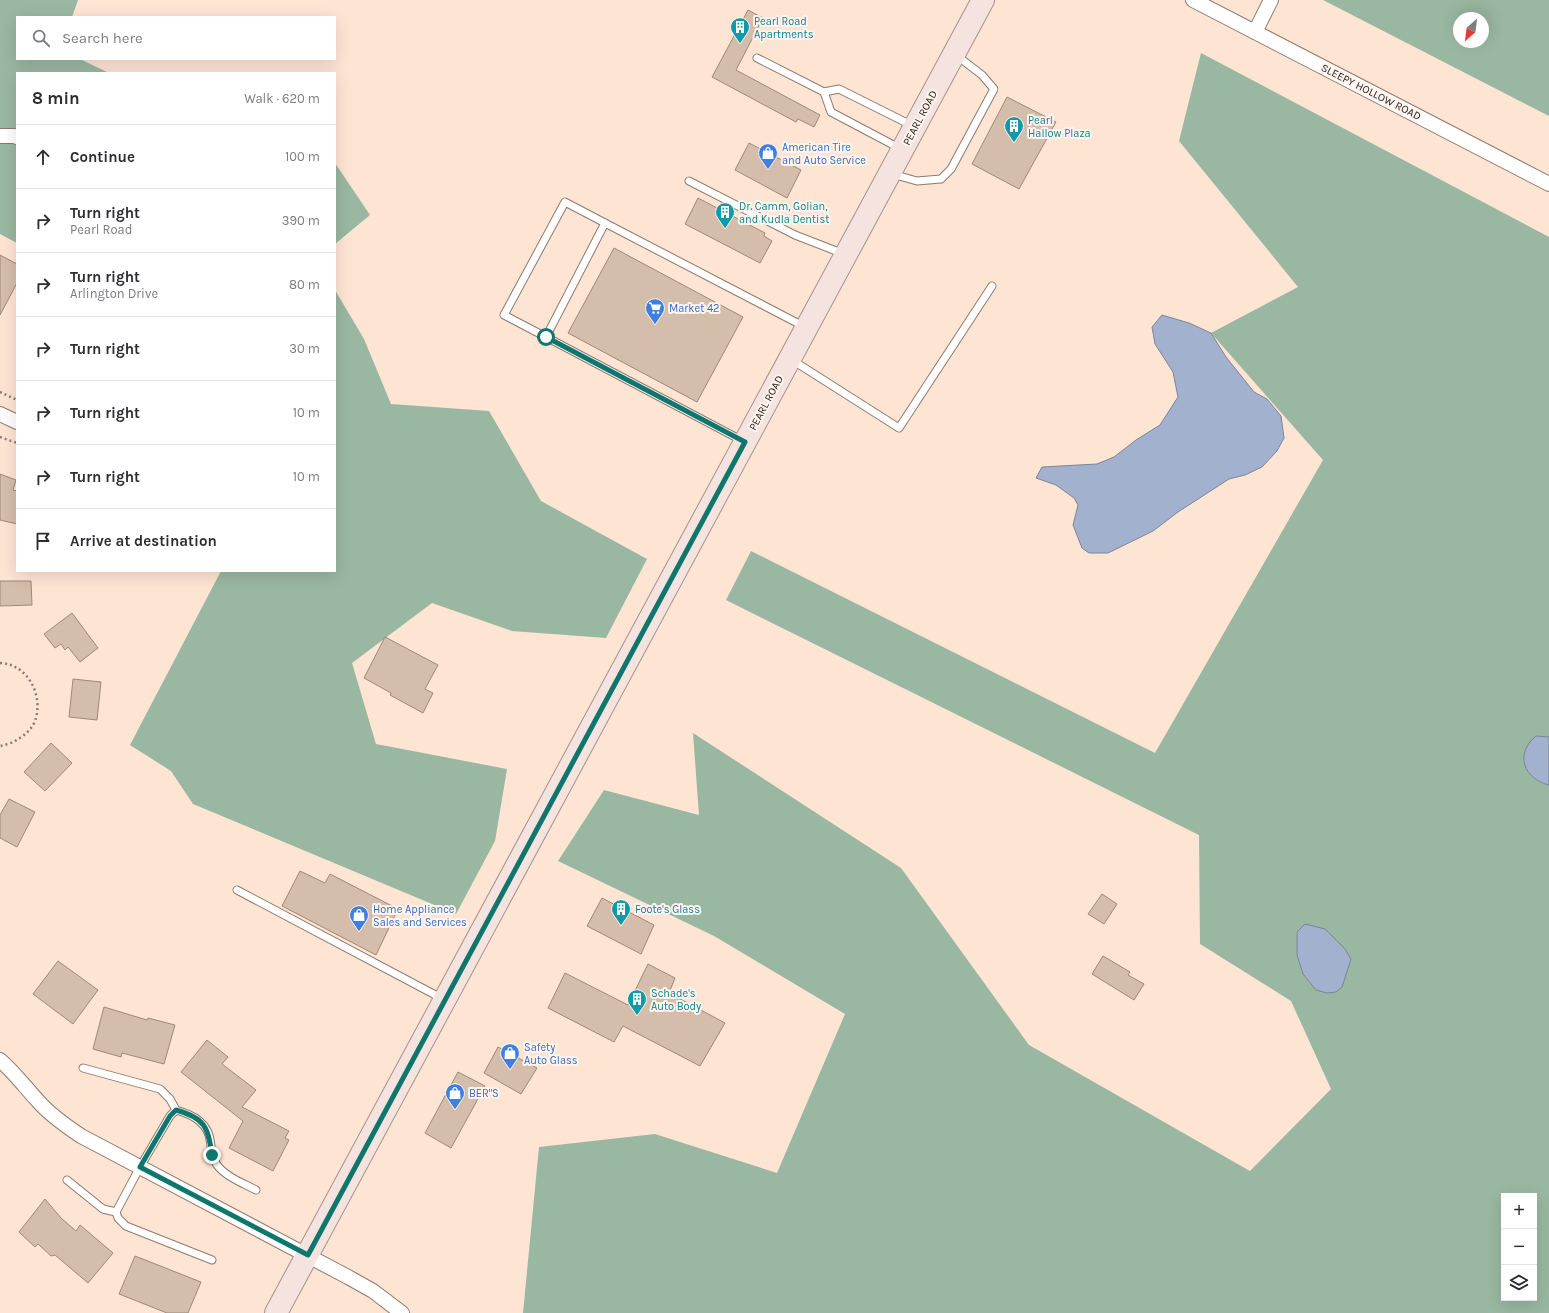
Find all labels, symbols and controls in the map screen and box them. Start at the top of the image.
north arrow [1453,12,1489,48]
place label: Pearl Road Apartments [754,15,814,41]
search box [16,16,336,60]
building icon: Pearl Road Apartments [729,16,751,44]
icon: search [30,27,52,49]
text: Search here [62,29,143,47]
street label: SLEEPY HOLLOW ROAD [1319,61,1423,123]
text: 8 min [32,88,80,108]
street label: PEARL ROAD [900,88,940,148]
text: Walk · 620 m [244,91,320,106]
place label: Pearl Hallow Plaza [1028,114,1091,140]
building icon: Pearl Hallow Plaza [1003,115,1025,143]
place label: American Tire and Auto Service [782,141,866,167]
shop icon: American Tire and Auto Service [757,142,779,170]
icon: ahead [32,146,54,168]
text: Continue [70,148,135,166]
text: 100 m [285,149,320,164]
place label: Dr. Camm, Golian, and Kudla Dentist [739,200,829,226]
building icon: Dr. Camm, Golian, and Kudla Dentist [714,201,736,229]
text: Turn right [70,204,140,222]
icon: right [32,210,54,232]
text: 390 m [282,213,320,228]
text: Pearl Road [70,222,132,237]
text: Turn right [70,268,140,286]
icon: right [32,274,54,296]
text: 80 m [289,277,320,292]
text: Arlington Drive [70,286,158,301]
supermarket icon: Market 42 [644,297,666,325]
place label: Market 42 [669,302,719,315]
route start [537,328,555,346]
icon: right [32,338,54,360]
text: Turn right [70,340,140,358]
text: 30 m [289,341,320,356]
street label: PEARL ROAD [746,373,786,433]
icon: right [32,402,54,424]
text: Turn right [70,404,140,422]
text: 10 m [293,405,320,420]
icon: right [32,466,54,488]
text: Turn right [70,468,140,486]
text: 10 m [293,469,320,484]
icon: arrive [32,530,54,552]
text: Arrive at destination [70,532,217,550]
building icon: Foote's Glass [610,898,632,926]
place label: Home Appliance Sales and Services [373,903,467,929]
place label: Foote's Glass [635,903,700,916]
shop icon: Home Appliance Sales and Services [348,904,370,932]
place label: Schade's Auto Body [651,987,701,1013]
building icon: Schade's Auto Body [626,988,648,1016]
place label: Safety Auto Glass [524,1041,578,1067]
shop icon: Safety Auto Glass [499,1042,521,1070]
shop icon: BER"S [444,1082,466,1110]
place label: BER"S [469,1087,499,1100]
route end [203,1146,221,1164]
map controls [1501,1193,1537,1301]
button: + [1501,1193,1537,1229]
button: − [1501,1229,1537,1265]
button: layers [1501,1265,1537,1301]

